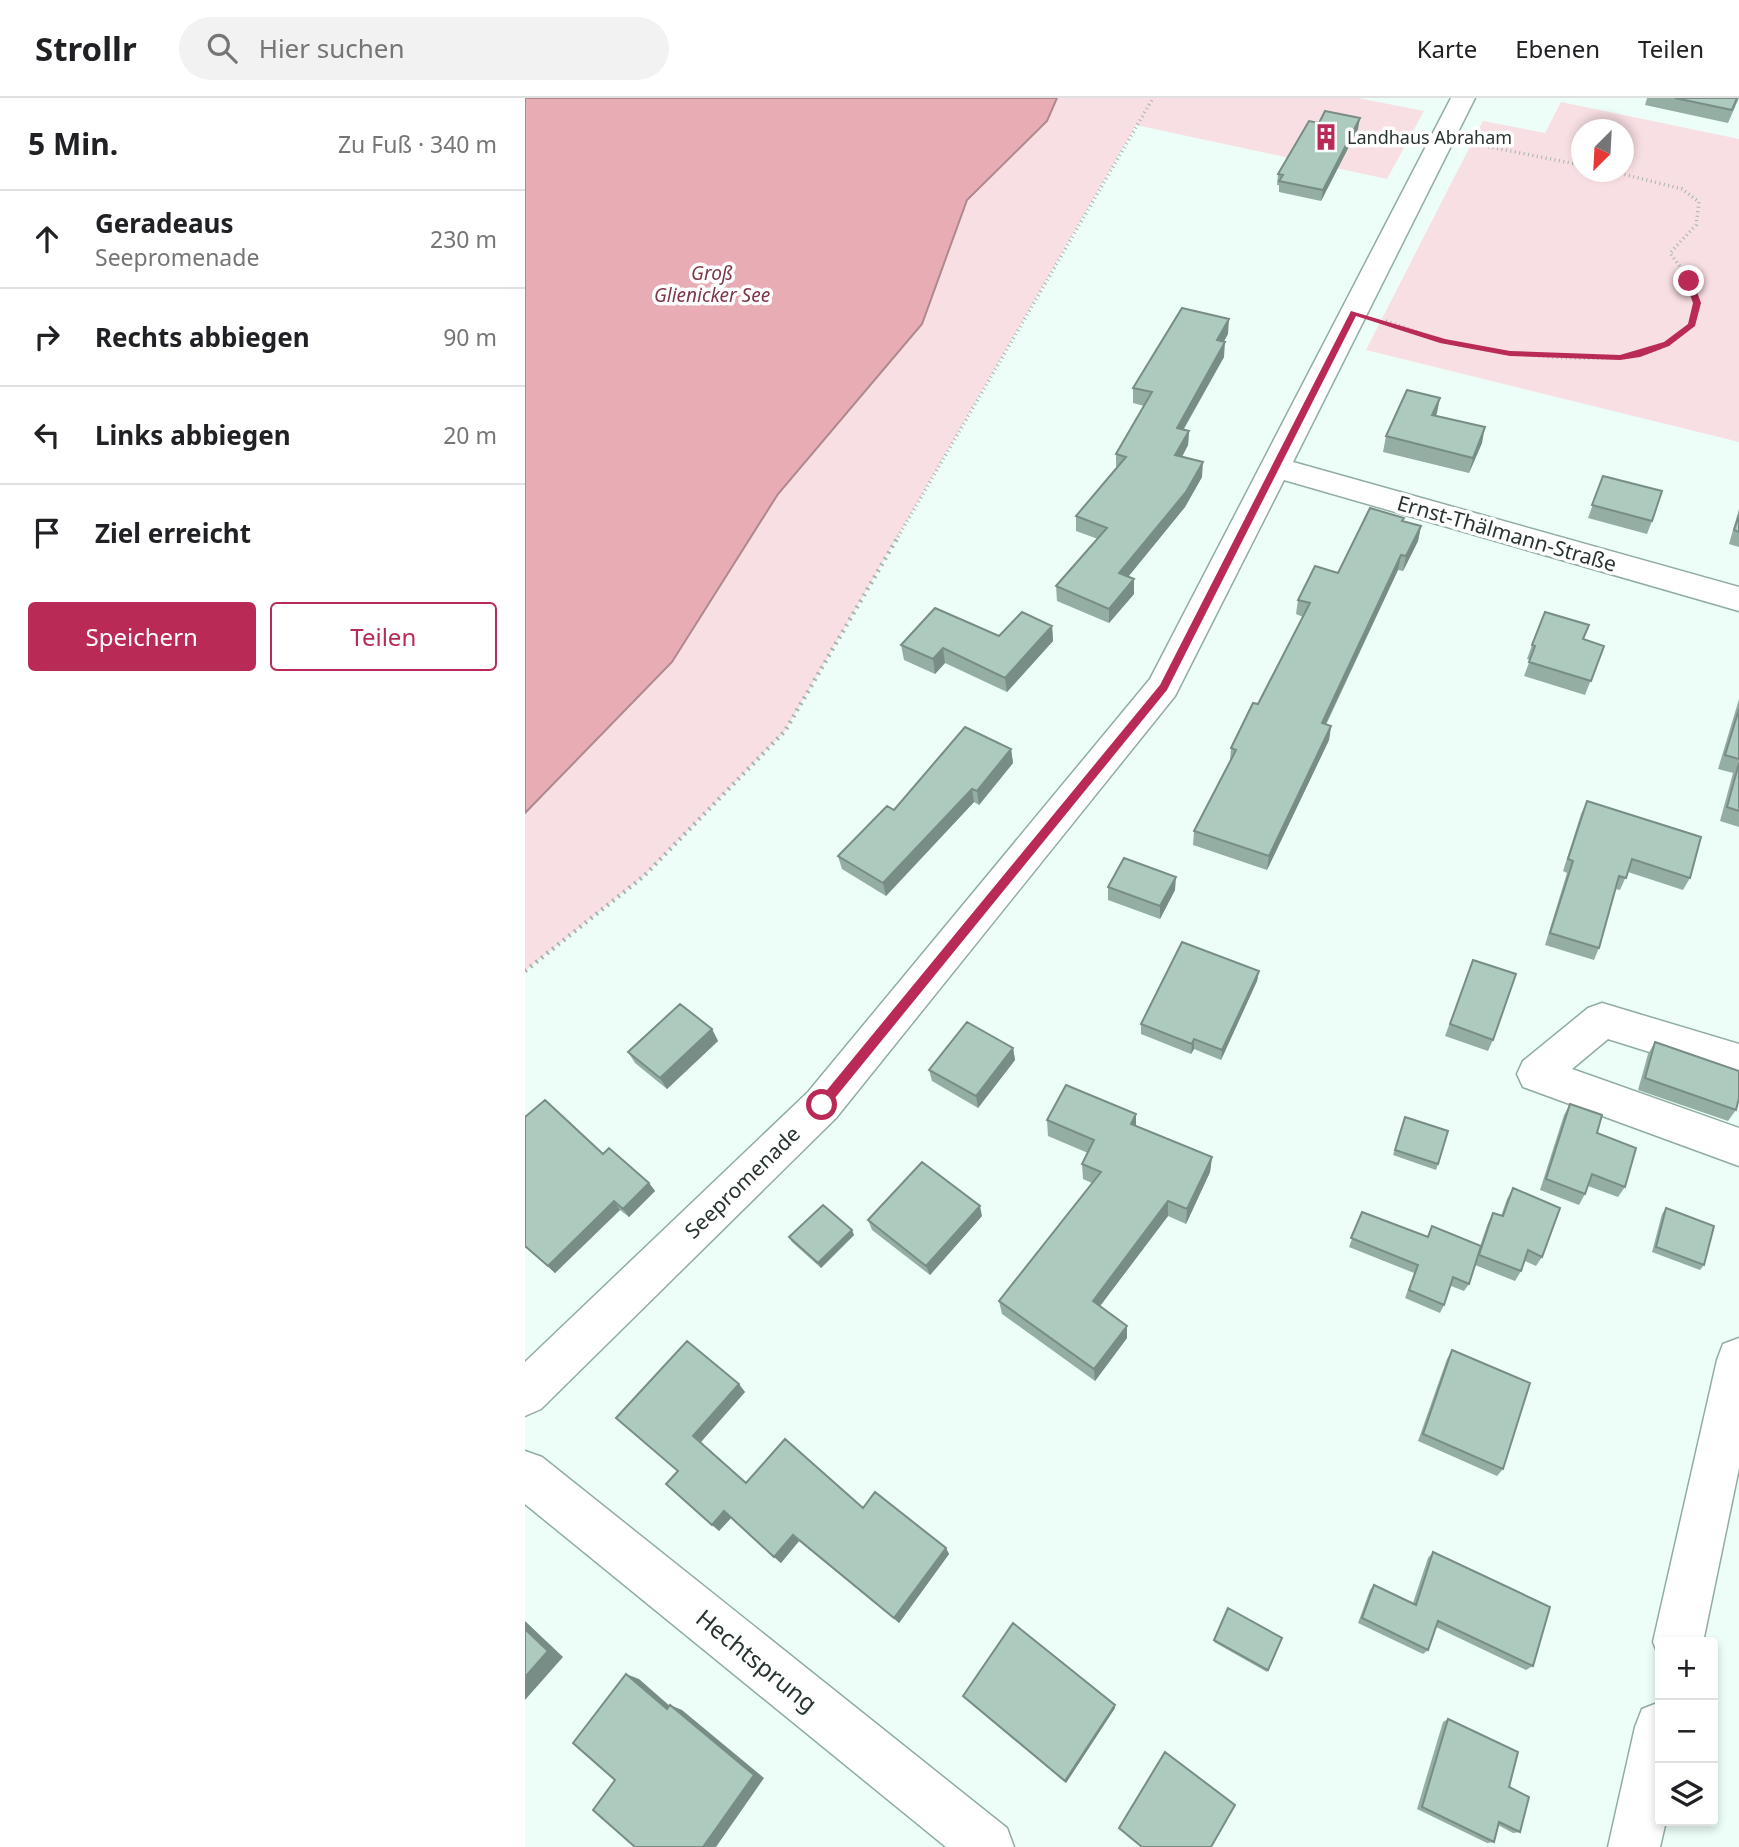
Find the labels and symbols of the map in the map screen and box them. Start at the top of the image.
north arrow [1571,119,1634,182]
building icon: Landhaus Abraham [1311,122,1341,152]
place label: Landhaus Abraham [1347,125,1512,149]
water label: Groß Glienicker See [654,260,770,308]
route end [1673,265,1704,296]
street label: Ernst-Thälmann-Straße [1394,488,1620,578]
route start [806,1089,837,1120]
street label: Seepromenade [678,1120,806,1244]
street label: Hechtsprung [690,1601,824,1719]

